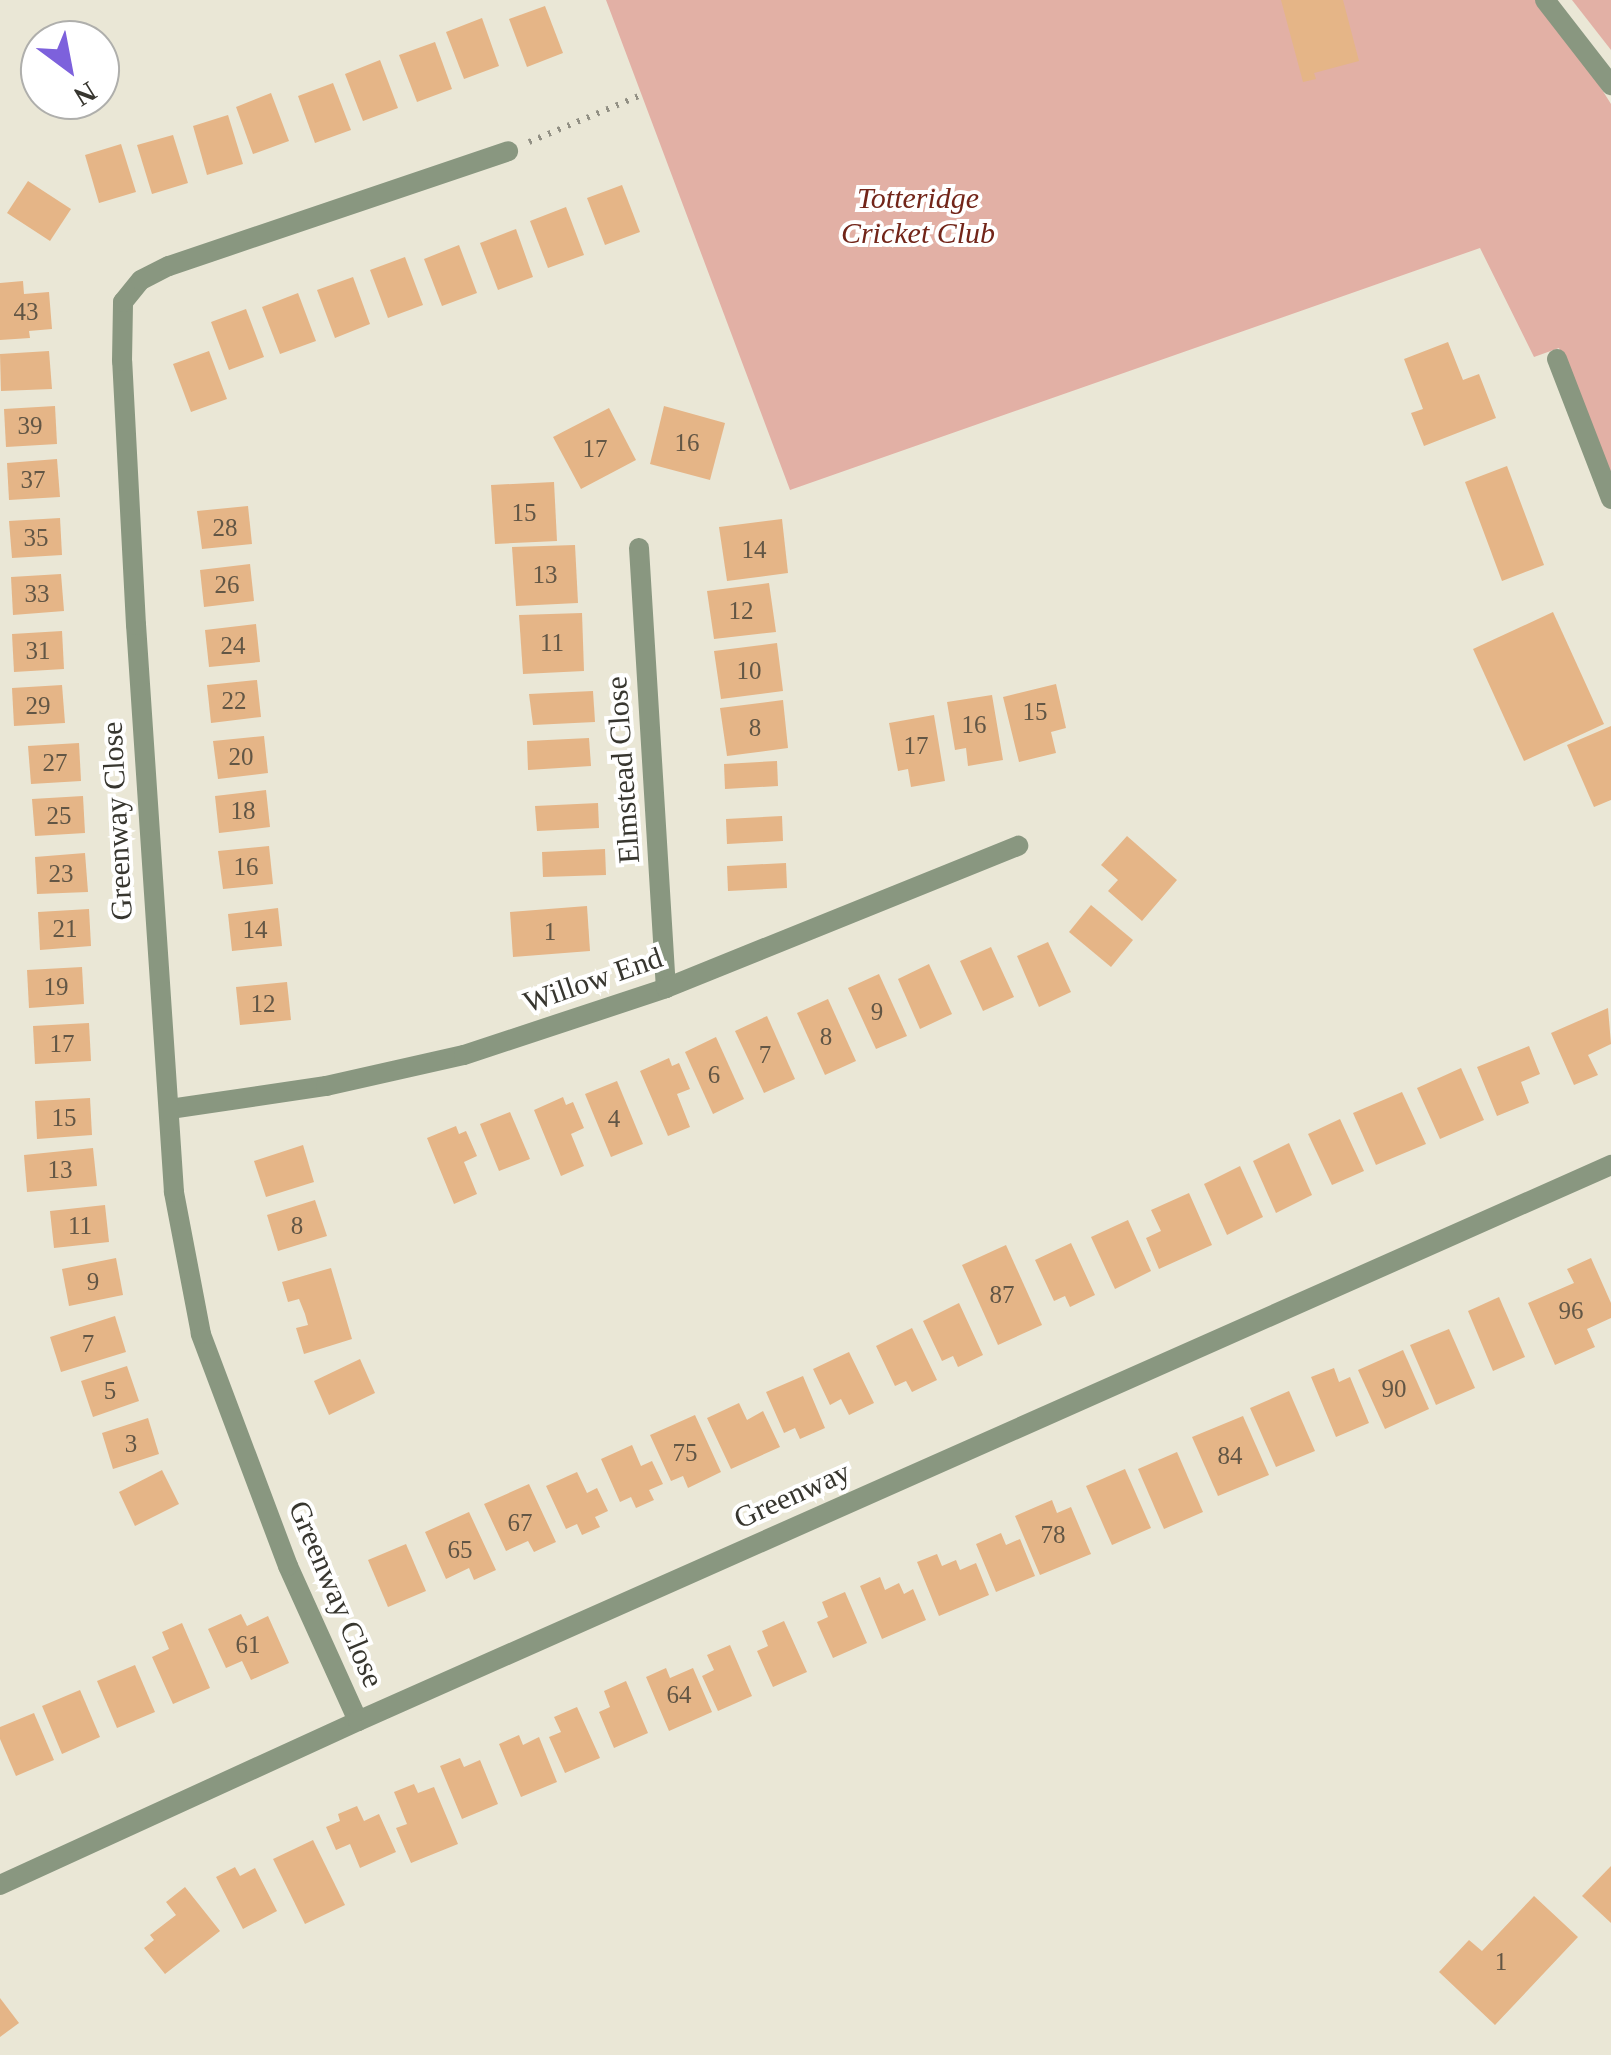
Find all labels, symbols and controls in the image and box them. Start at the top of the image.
north arrow [20,20,120,120]
text: N [68,76,102,113]
park label: Totteridge Cricket Club [841,180,995,250]
house number: 43 [14,297,38,327]
house number: 39 [18,411,42,441]
house number: 16 [674,428,700,458]
house number: 17 [582,434,608,464]
house number: 37 [20,465,46,495]
house number: 15 [512,498,536,528]
house number: 28 [212,513,238,543]
house number: 35 [24,523,48,553]
house number: 14 [742,535,766,565]
house number: 13 [532,560,558,590]
house number: 26 [214,570,240,600]
house number: 33 [24,579,50,609]
house number: 12 [728,596,754,626]
house number: 11 [540,628,564,658]
house number: 24 [220,631,246,661]
house number: 31 [26,636,50,666]
house number: 10 [736,656,762,686]
street label: Elmstead Close [599,675,647,865]
house number: 22 [222,686,246,716]
house number: 29 [26,691,50,721]
house number: 15 [1022,697,1048,727]
house number: 16 [962,710,986,740]
house number: 8 [749,713,761,743]
street label: Greenway Close [94,721,140,921]
house number: 17 [904,731,928,761]
house number: 20 [228,742,254,772]
house number: 27 [42,748,68,778]
house number: 18 [230,796,256,826]
house number: 25 [46,801,72,831]
house number: 16 [234,852,258,882]
house number: 23 [48,859,74,889]
house number: 21 [52,914,78,944]
house number: 14 [242,915,268,945]
house number: 1 [544,917,556,947]
street label: Willow End [519,939,667,1021]
house number: 19 [44,972,68,1002]
house number: 12 [250,989,276,1019]
house number: 9 [871,997,883,1027]
house number: 8 [820,1022,832,1052]
house number: 17 [50,1029,74,1059]
house number: 7 [759,1040,771,1070]
house number: 6 [708,1060,720,1090]
house number: 15 [52,1103,76,1133]
house number: 4 [608,1104,620,1134]
house number: 13 [48,1155,72,1185]
house number: 11 [68,1211,92,1241]
house number: 8 [291,1211,303,1241]
house number: 9 [87,1267,99,1297]
house number: 87 [990,1280,1014,1310]
house number: 96 [1558,1296,1584,1326]
house number: 7 [82,1329,94,1359]
house number: 90 [1382,1374,1406,1404]
house number: 5 [104,1376,116,1406]
house number: 3 [125,1429,137,1459]
house number: 75 [672,1438,698,1468]
house number: 84 [1218,1441,1242,1471]
street label: Greenway [728,1453,856,1537]
street label: Greenway Close [281,1495,391,1693]
house number: 67 [508,1508,532,1538]
house number: 78 [1040,1520,1066,1550]
house number: 65 [448,1535,472,1565]
house number: 61 [236,1630,260,1660]
house number: 64 [666,1680,692,1710]
house number: 1 [1495,1947,1507,1977]

